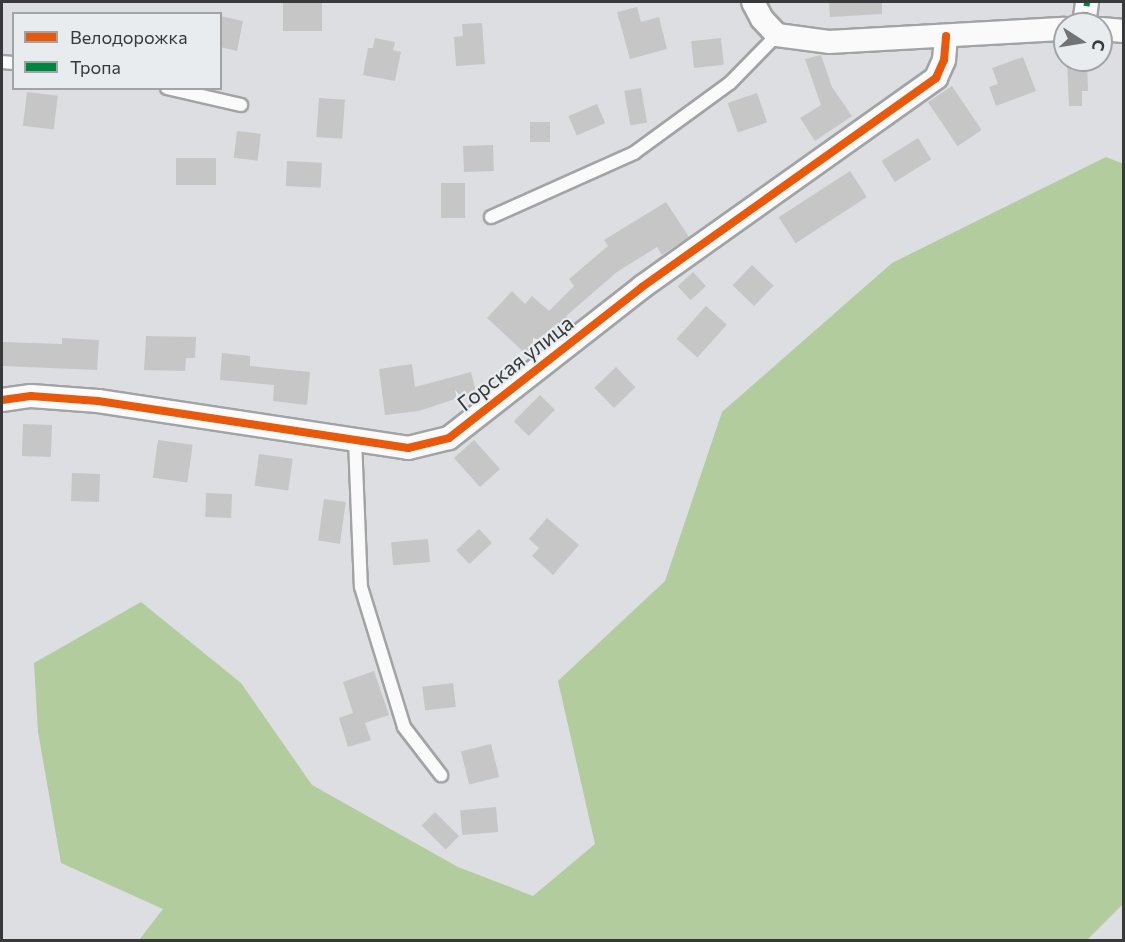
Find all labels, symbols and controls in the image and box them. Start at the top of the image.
legend [12,12,222,90]
north arrow [1053,12,1113,72]
text: Велодорожка [70,26,188,48]
text: С [1089,38,1110,53]
text: Тропа [70,56,121,78]
street label: Горская улица [452,310,578,416]

